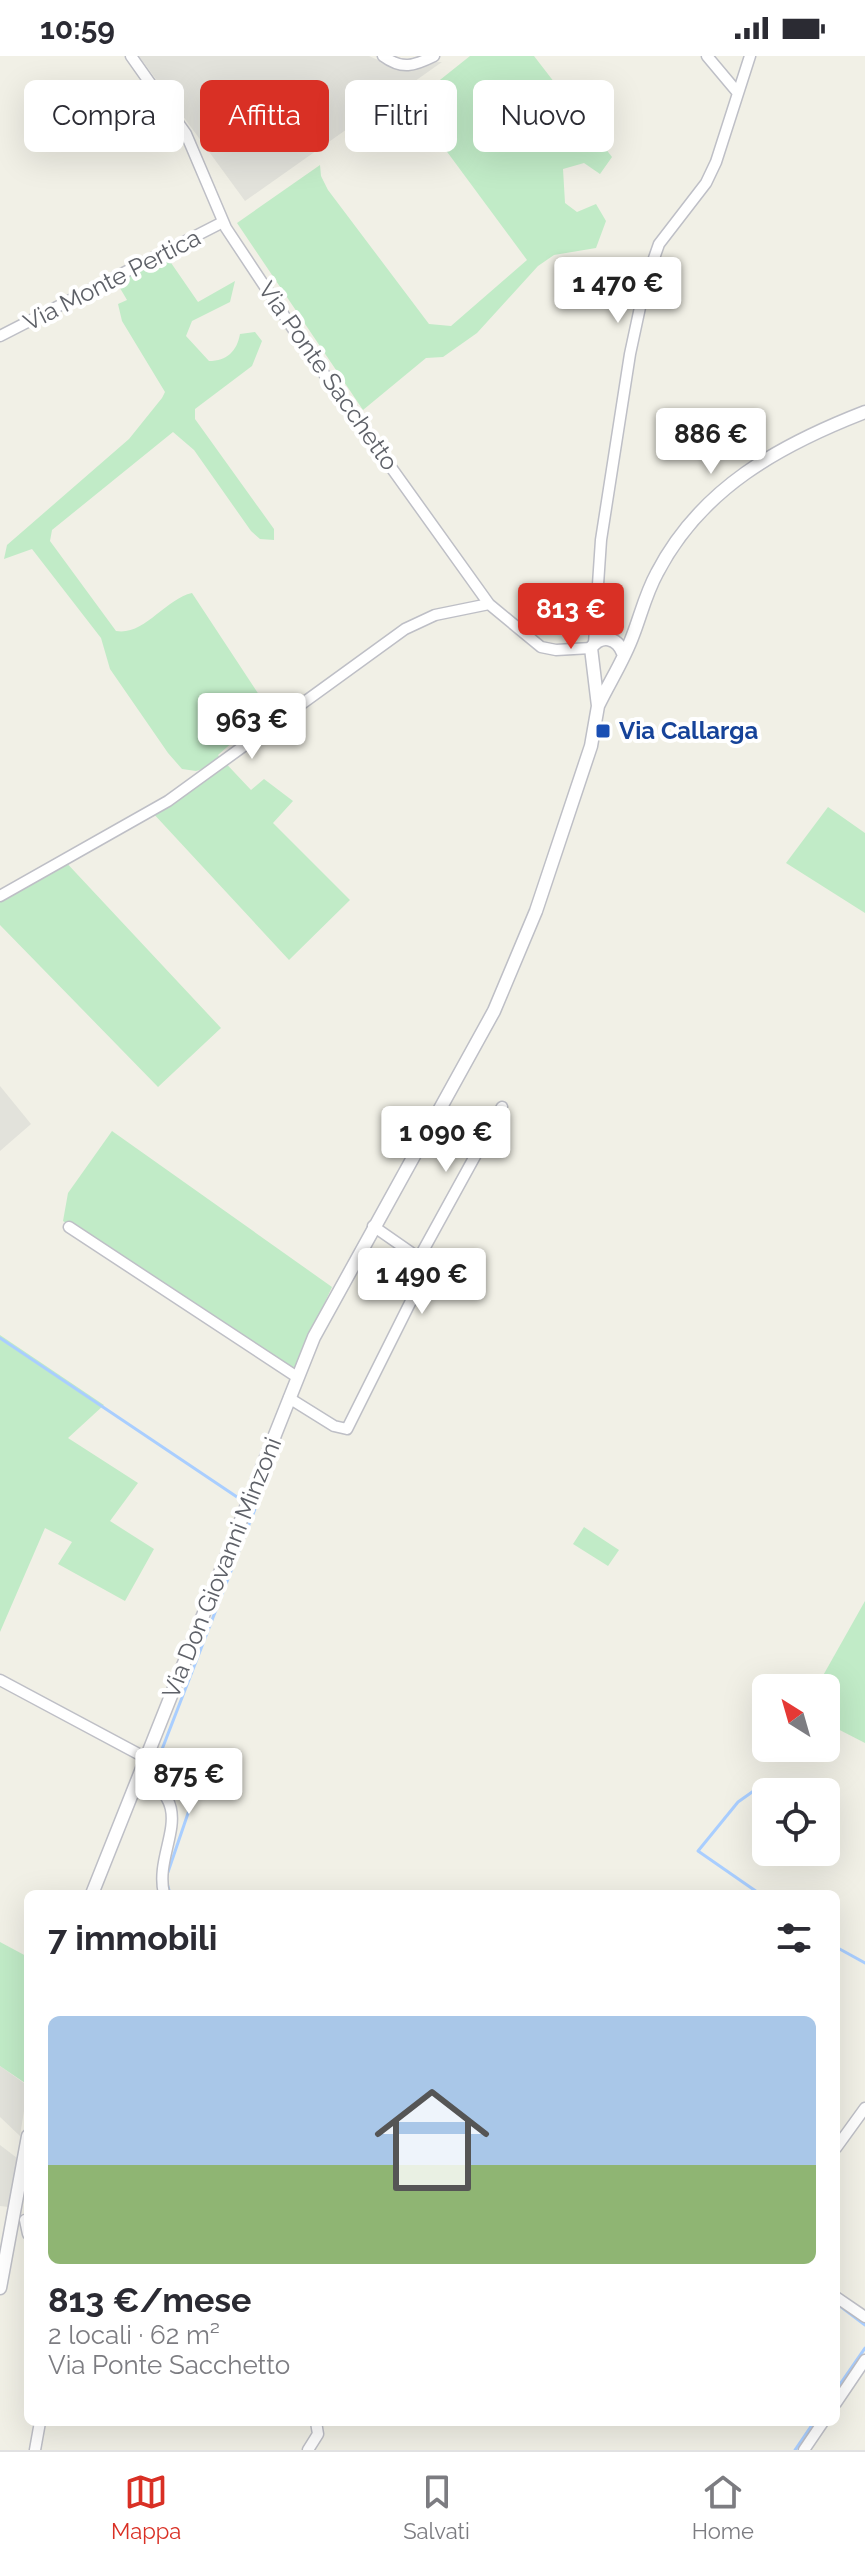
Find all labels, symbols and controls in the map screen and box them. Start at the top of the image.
text: 10:59 [40,11,115,46]
chip: Compra [24,80,184,152]
chip: Affitta [200,80,329,152]
chip: Filtri [345,80,457,152]
chip: Nuovo [473,80,614,152]
street label: Via Monte Pertica [19,222,205,337]
pin: 1 470 € [544,257,692,325]
text: 1 470 € [572,268,664,298]
street label: Via Ponte Sacchetto [252,276,404,476]
pin: 886 € [655,408,767,476]
text: 886 € [674,419,748,449]
pin: 813 € [515,583,627,651]
text: 813 € [536,594,606,624]
pin: 963 € [196,693,308,761]
text: 963 € [216,704,288,734]
place label: Via Callarga [619,716,758,745]
marker: Via Callarga [594,722,612,740]
pin: 1 090 € [372,1106,520,1174]
text: 1 090 € [399,1117,493,1147]
pin: 1 490 € [348,1248,496,1316]
text: 1 490 € [376,1259,468,1289]
street label: Via Don Giovanni Minzoni [156,1433,287,1702]
north arrow [752,1674,840,1762]
map controls [752,1674,840,1866]
pin: 875 € [133,1748,245,1816]
text: 875 € [153,1759,225,1789]
button: locate [752,1778,840,1866]
icon: filters [772,1916,816,1960]
text: 7 immobili [48,1918,218,1958]
icon: home [360,2068,504,2212]
text: 813 €/mese [48,2280,251,2320]
text: 2 locali · 62 m² [48,2320,220,2350]
text: Via Ponte Sacchetto [48,2350,290,2380]
tab: Mappa [111,2470,181,2544]
tab: Salvati [403,2470,470,2544]
tab: Home [692,2470,754,2544]

